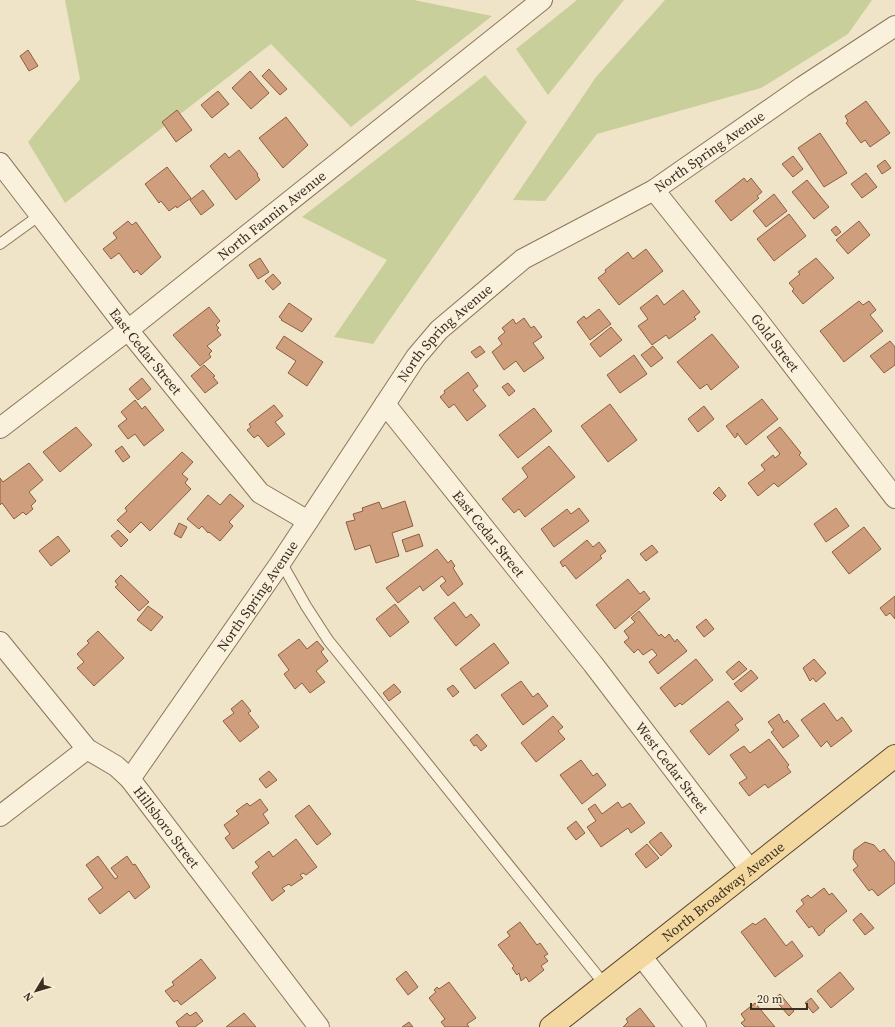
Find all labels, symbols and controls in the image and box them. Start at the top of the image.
street label: North Spring Avenue [650,106,769,197]
street label: North Fannin Avenue [213,166,330,265]
street label: North Spring Avenue [392,279,497,386]
street label: East Cedar Street [105,304,187,399]
street label: Gold Street [746,309,804,376]
street label: East Cedar Street [448,486,530,582]
street label: North Spring Avenue [212,537,303,655]
street label: West Cedar Street [631,718,713,817]
street label: Hillsboro Street [129,782,205,873]
street label: North Broadway Avenue [657,837,789,946]
north arrow [16,971,56,1011]
scale bar [751,985,807,1011]
text: N [20,989,37,1005]
text: 20 m [757,991,783,1007]

